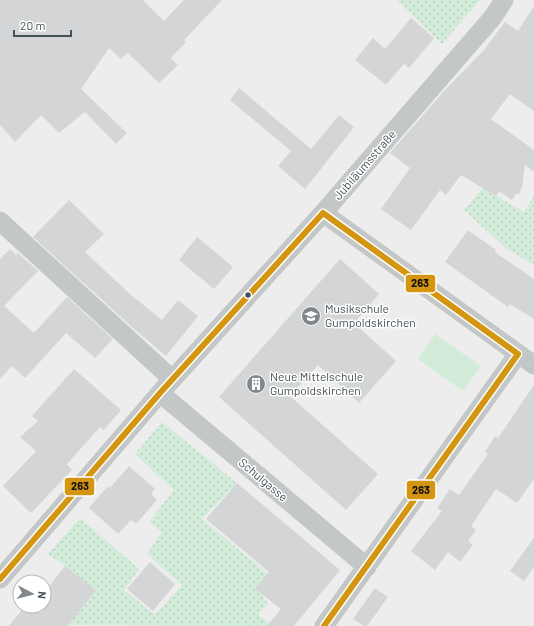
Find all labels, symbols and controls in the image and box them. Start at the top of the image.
scale bar [14,12,71,38]
text: 20 m [20,18,46,32]
street label: Jubiläumsstraße [330,127,398,202]
line badge: 263 [405,274,436,293]
text: 263 [411,276,429,289]
unlabelled marker [243,290,253,300]
place label: Musikschule Gumpoldskirchen [325,301,416,329]
school or university icon: Musikschule Gumpoldskirchen [300,305,322,327]
place label: Neue Mittelschule Gumpoldskirchen [270,369,363,397]
building icon: Neue Mittelschule Gumpoldskirchen [245,373,267,395]
street label: Schulgasse [236,455,291,504]
line badge: 263 [64,477,95,496]
text: 263 [71,479,89,492]
line badge: 263 [406,480,436,500]
text: 263 [412,483,430,496]
north arrow [12,574,52,614]
text: N [36,591,49,600]

